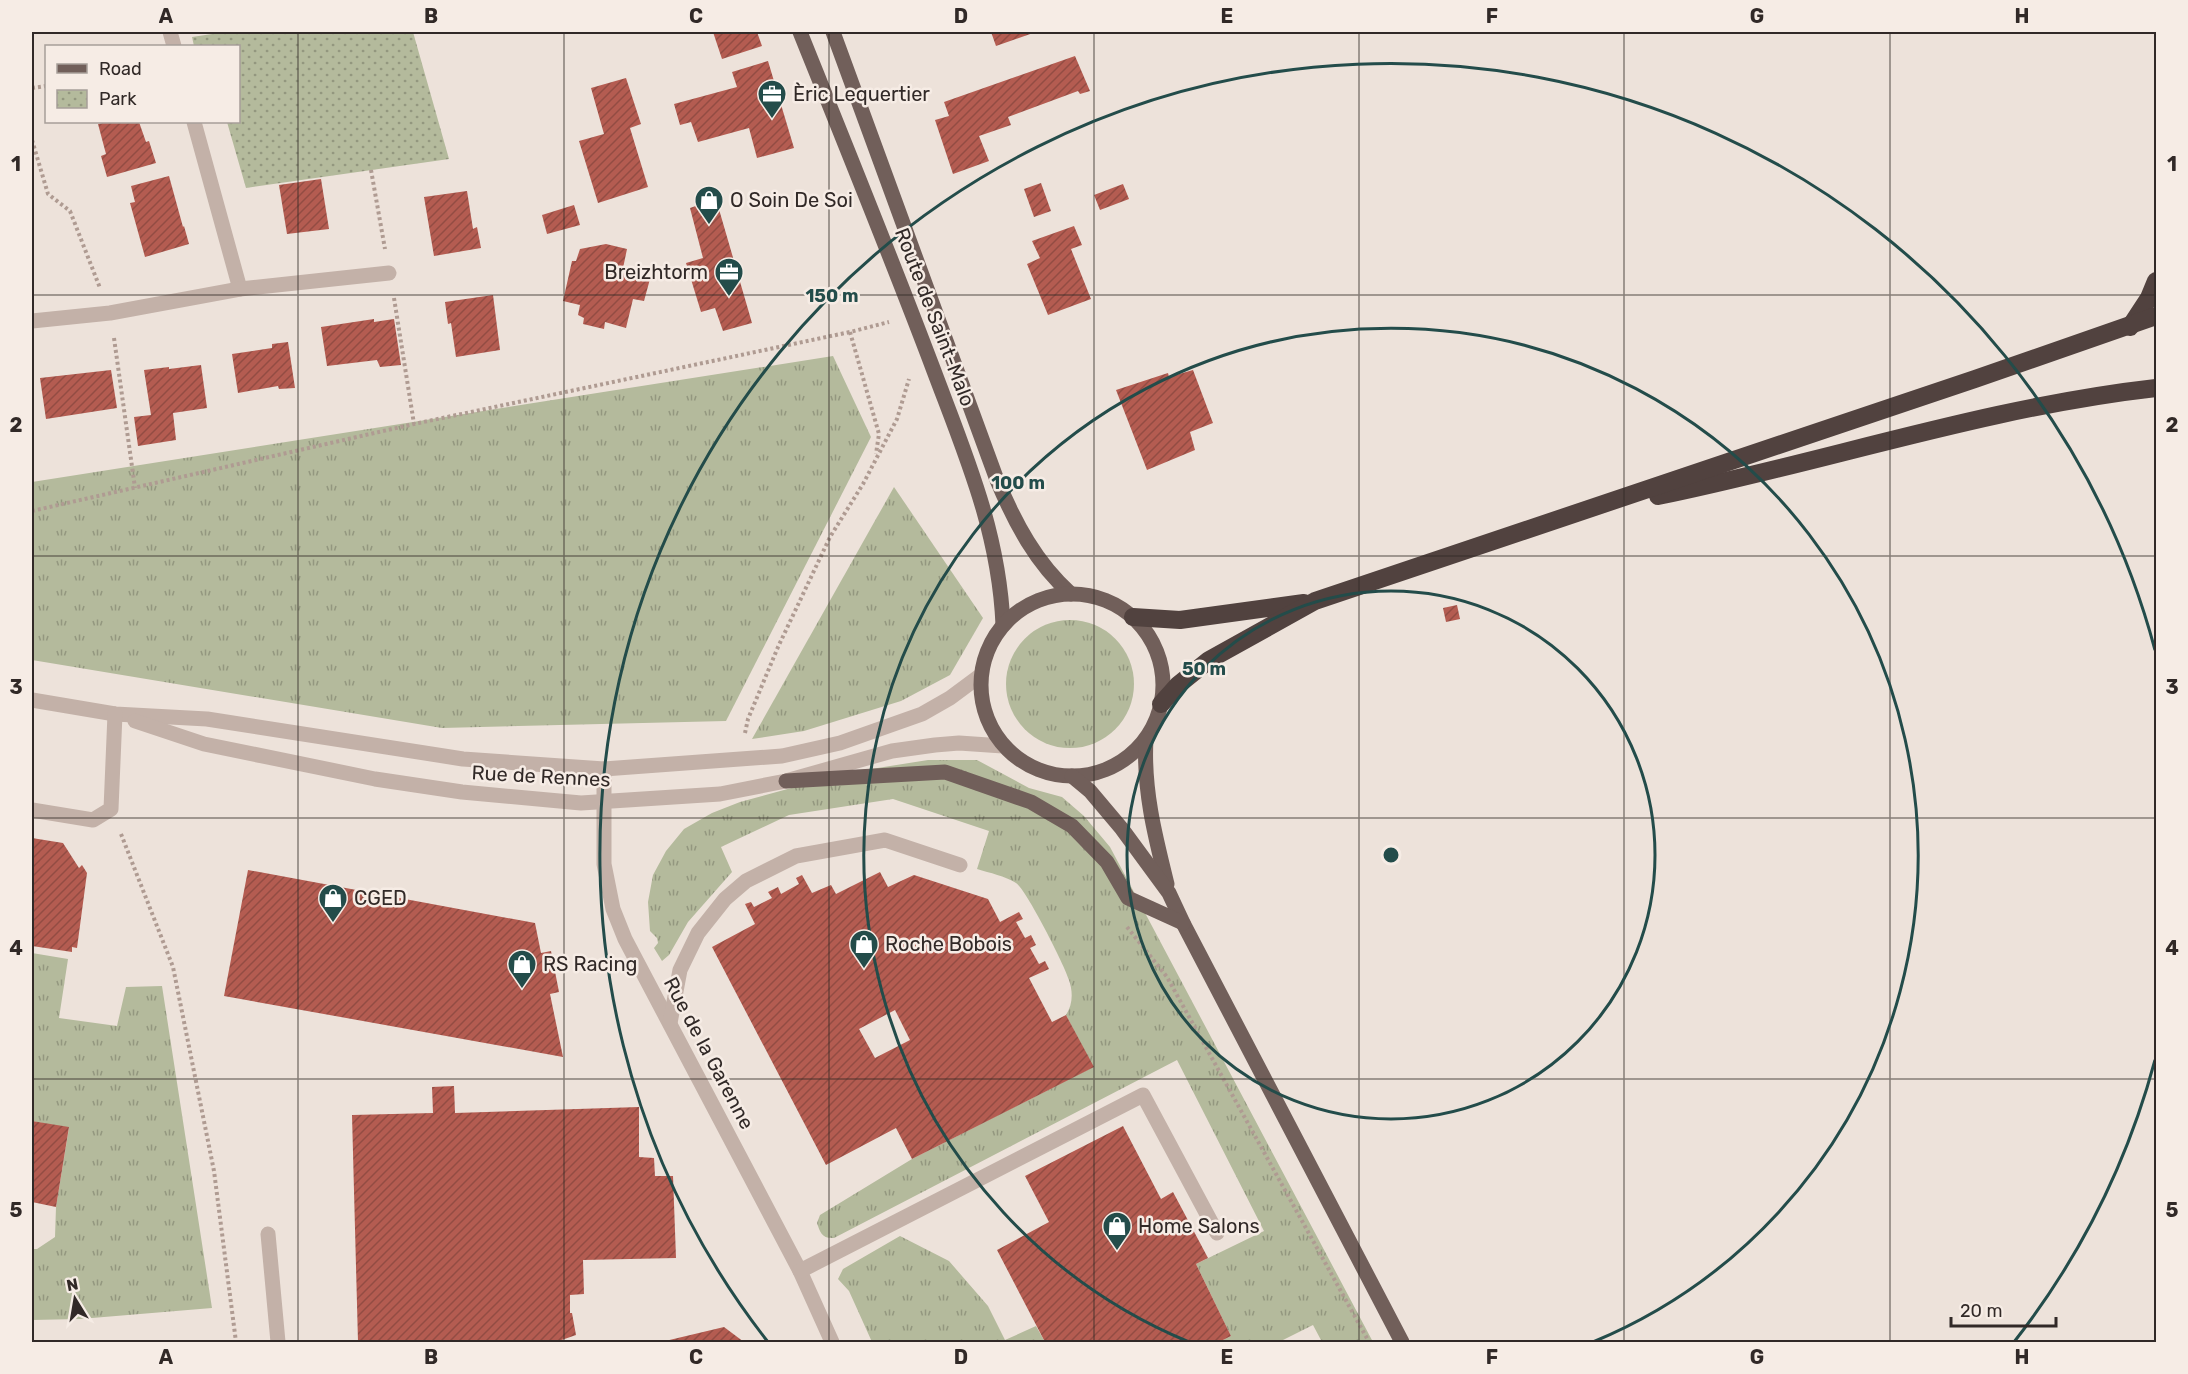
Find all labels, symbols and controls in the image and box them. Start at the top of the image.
text: A [159,4,174,28]
text: B [424,4,438,28]
text: C [689,4,703,28]
text: D [954,4,968,28]
text: E [1221,4,1233,28]
text: F [1486,4,1498,28]
text: G [1750,4,1764,28]
text: H [2015,4,2029,28]
legend [45,45,240,123]
text: Road [99,58,142,80]
office icon: Èric Lequertier [756,78,788,120]
place label: Èric Lequertier [793,82,930,106]
text: Park [99,88,137,110]
text: 1 [11,152,21,176]
text: 1 [2167,152,2177,176]
shop icon: O Soin De Soi [693,184,725,226]
place label: O Soin De Soi [730,188,853,212]
street label: Route de Saint-Malo [890,224,980,410]
office icon: Breizhtorm [713,256,745,298]
place label: Breizhtorm [604,260,708,284]
text: 150 m [805,285,859,307]
text: 2 [10,413,23,437]
text: 2 [2166,413,2179,437]
text: 100 m [991,472,1045,494]
text: 50 m [1182,658,1226,680]
text: 3 [9,675,23,699]
text: 3 [2165,675,2179,699]
street label: Rue de Rennes [471,760,611,792]
centre of rings [1381,845,1401,865]
shop icon: CGED [317,882,349,924]
place label: CGED [354,886,407,910]
shop icon: Roche Bobois [848,928,880,970]
place label: Roche Bobois [885,932,1012,956]
text: 4 [9,936,23,960]
text: 4 [2165,936,2179,960]
shop icon: RS Racing [506,948,538,990]
place label: RS Racing [543,952,638,976]
street label: Rue de la Garenne [659,973,759,1133]
text: 5 [10,1198,23,1222]
text: 5 [2166,1198,2179,1222]
shop icon: Home Salons [1101,1210,1133,1252]
place label: Home Salons [1138,1214,1260,1238]
north arrow [45,1269,105,1329]
text: N [65,1274,80,1295]
scale bar [1951,1290,2056,1328]
text: 20 m [1960,1300,2002,1322]
text: A [159,1345,174,1369]
text: B [424,1345,438,1369]
text: C [689,1345,703,1369]
text: D [954,1345,968,1369]
text: E [1221,1345,1233,1369]
text: F [1486,1345,1498,1369]
text: G [1750,1345,1764,1369]
text: H [2015,1345,2029,1369]

